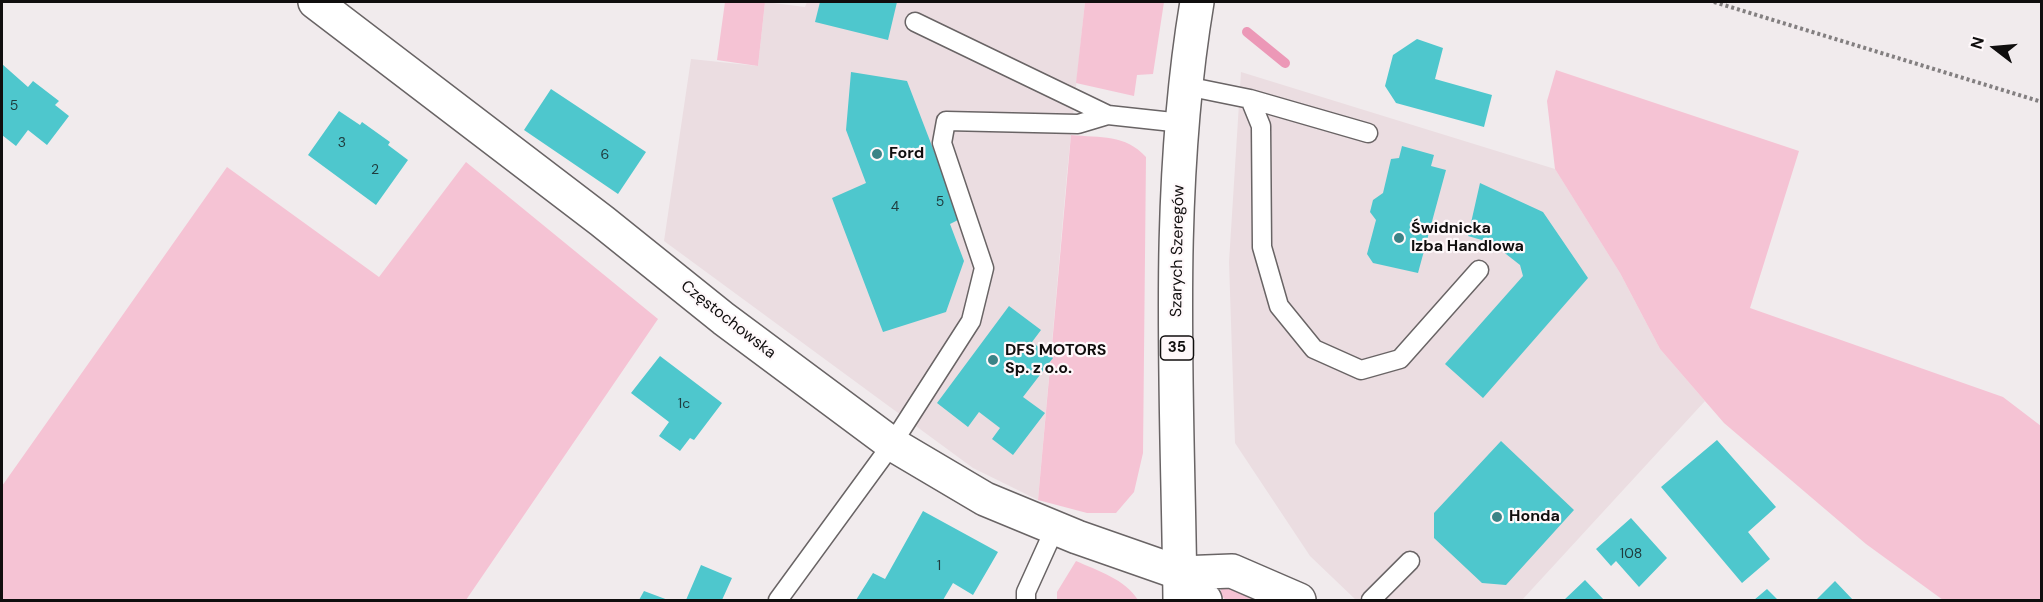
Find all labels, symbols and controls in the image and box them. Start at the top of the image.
north arrow [1965,18,2025,78]
text: N [1966,34,1989,51]
house number: 5 [10,98,18,114]
house number: 3 [338,135,346,151]
place label: Ford [889,144,924,164]
house number: 6 [601,147,609,163]
marker: Ford [870,147,884,161]
house number: 2 [371,162,379,178]
street label: Szarych Szeregów [1167,185,1189,317]
house number: 5 [936,194,944,210]
house number: 4 [891,199,899,215]
place label: Świdnicka Izba Handlowa [1411,219,1524,257]
marker: Świdnicka Izba Handlowa [1392,231,1406,245]
street label: Częstochowska [677,277,779,363]
road number: 35 [1160,336,1194,360]
place label: DFS MOTORS Sp. z o.o. [1005,341,1106,379]
marker: DFS MOTORS Sp. z o.o. [986,353,1000,367]
house number: 1c [678,396,690,412]
place label: Honda [1509,507,1560,527]
marker: Honda [1490,510,1504,524]
house number: 108 [1620,546,1642,562]
house number: 1 [937,558,941,574]

